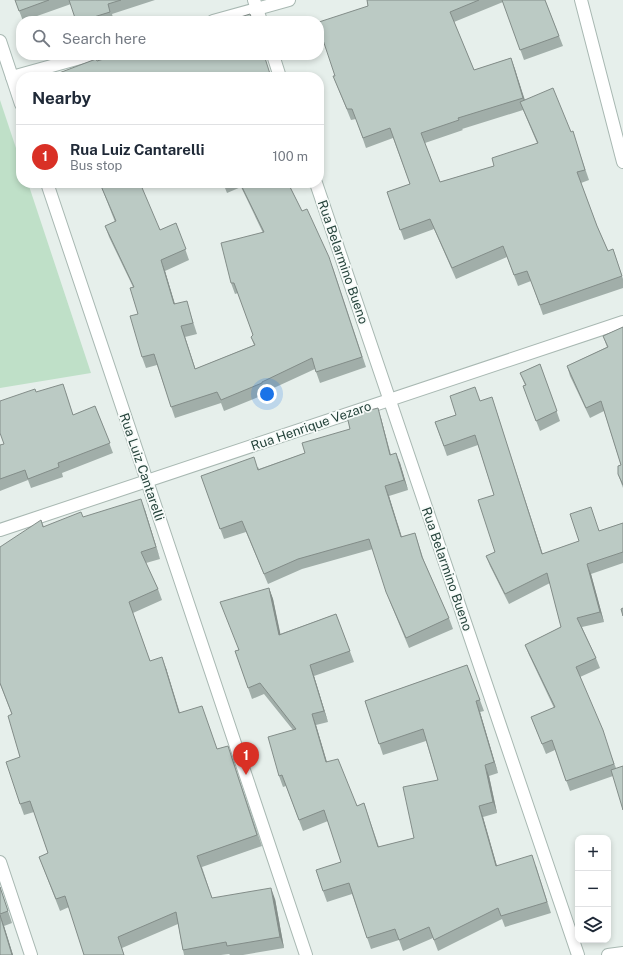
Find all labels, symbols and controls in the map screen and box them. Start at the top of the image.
search box [16,16,324,60]
icon: search [30,27,52,49]
text: Search here [62,30,146,47]
text: Nearby [32,88,91,108]
text: Rua Luiz Cantarelli [70,141,205,158]
text: 1 [42,149,48,164]
text: 100 m [272,149,308,164]
text: Bus stop [70,158,122,173]
street label: Rua Belarmino Bueno [315,198,371,326]
your location [257,384,277,404]
street label: Rua Henrique Vezaro [249,398,373,454]
street label: Rua Luiz Cantarelli [117,411,167,523]
street label: Rua Belarmino Bueno [419,505,475,633]
pin: 1 [233,742,259,775]
map controls [575,835,611,943]
button: + [575,835,611,871]
button: − [575,871,611,907]
button: layers [575,907,611,943]

